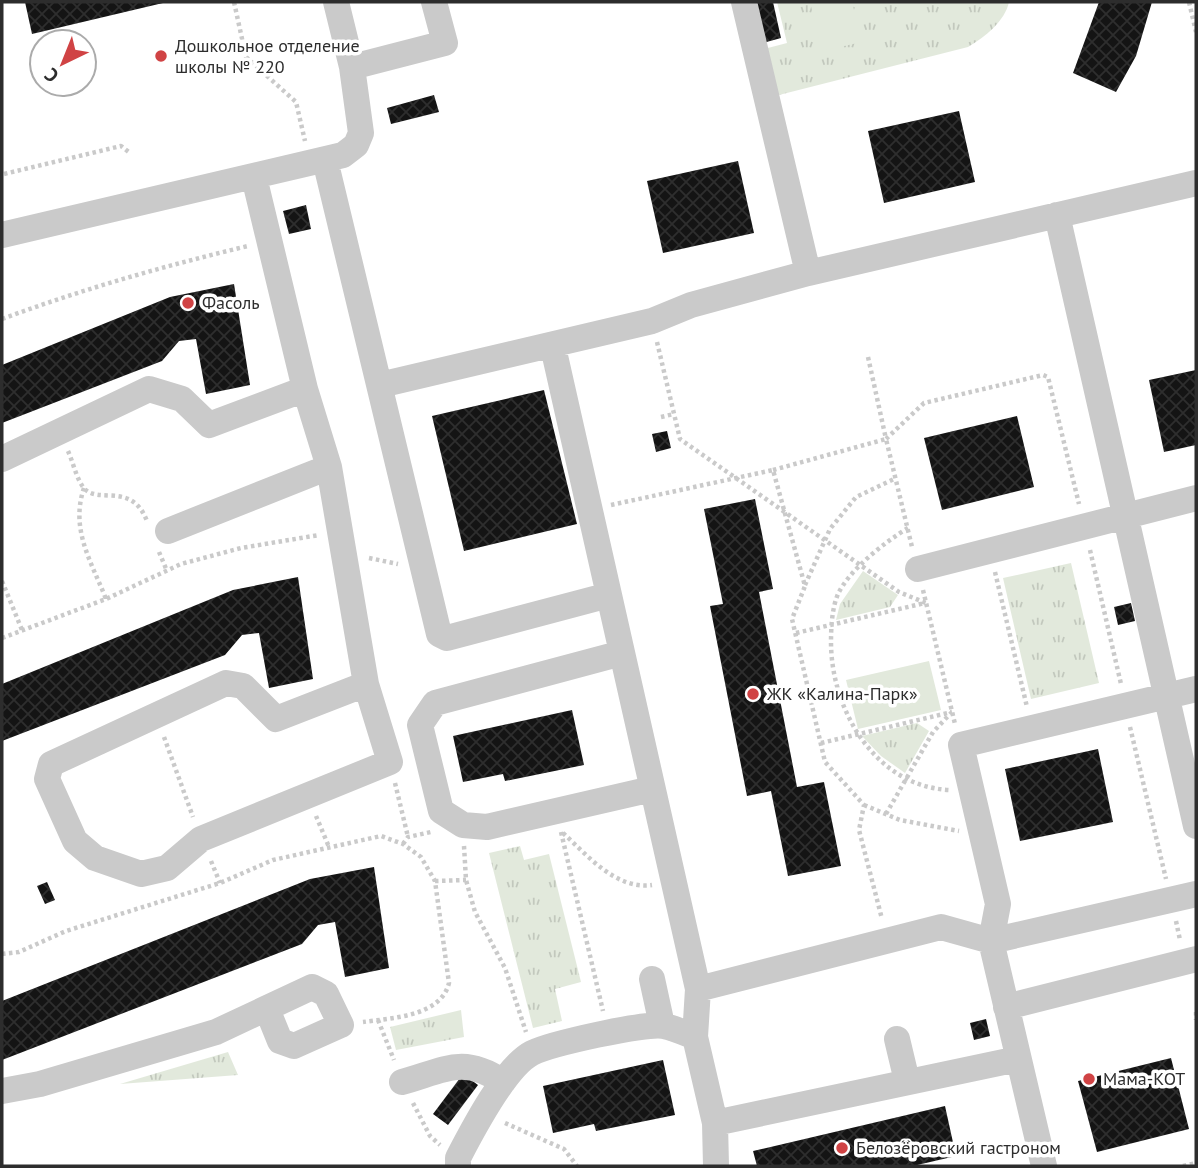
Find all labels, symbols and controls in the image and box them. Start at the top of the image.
north arrow [28,28,98,98]
place label: Дошкольное отделение школы № 220 [175,34,360,78]
marker: Дошкольное отделение школы № 220 [153,48,169,64]
text: С [39,63,63,88]
place label: Фасоль [202,291,260,314]
marker: Фасоль [180,295,196,311]
place label: ЖК «Калина-Парк» [766,682,918,705]
marker: ЖК «Калина-Парк» [745,686,761,702]
place label: Мама-КОТ [1103,1067,1185,1090]
marker: Мама-КОТ [1081,1071,1097,1087]
place label: Белозёровский гастроном [856,1136,1061,1159]
marker: Белозёровский гастроном [834,1140,850,1156]

